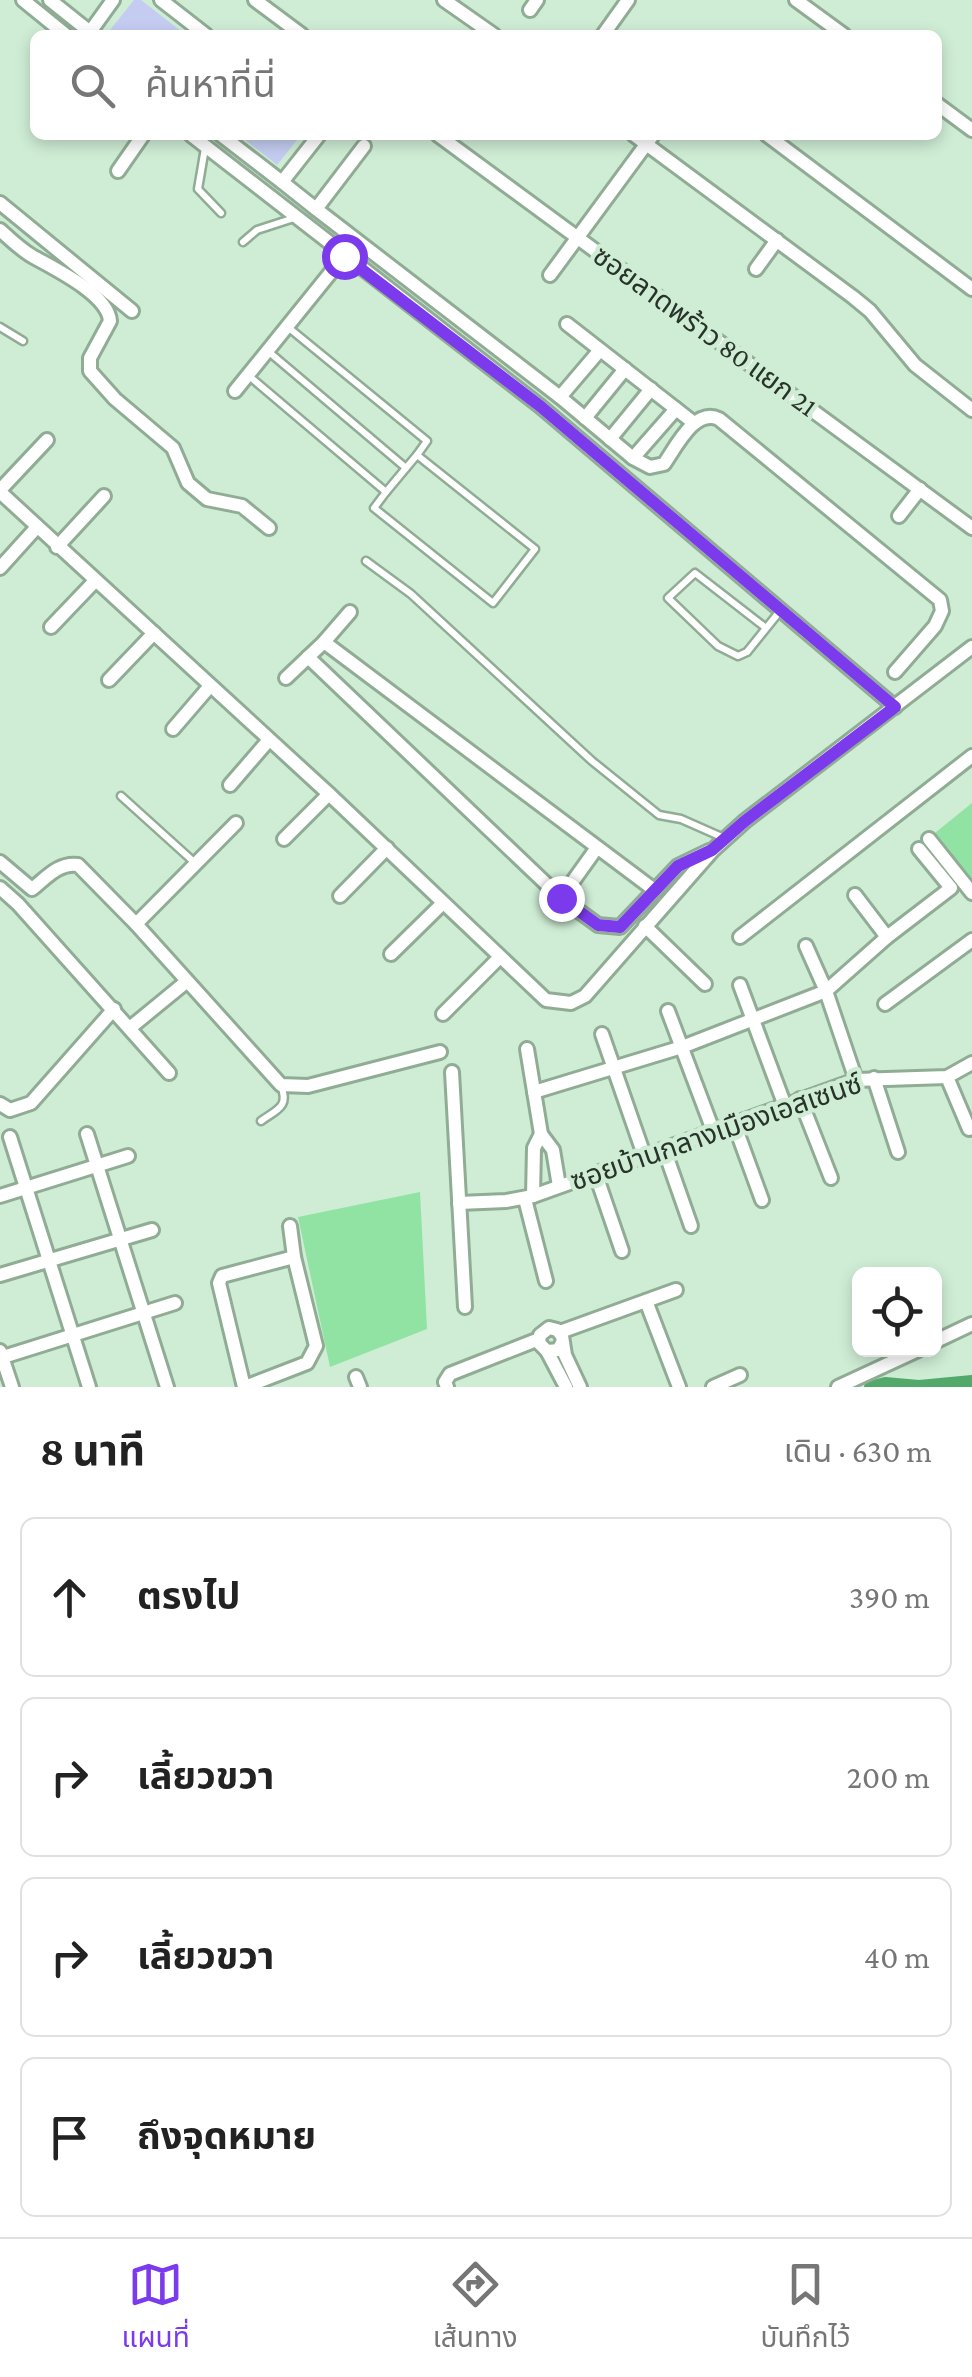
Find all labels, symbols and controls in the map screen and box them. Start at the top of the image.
search box [30,30,942,140]
icon: search [65,58,120,113]
text: ค้นหาที่นี่ [145,63,276,105]
route start [322,234,368,280]
street label: ซอยลาดพร้าว 80 แยก 21 [587,239,823,423]
route end [539,876,585,922]
street label: ซอยบ้านกลางเมืองเอสเซนซ์ [566,1067,866,1196]
map controls [852,1267,942,1357]
button: locate [852,1267,942,1357]
text: 8 นาที [40,1427,145,1474]
text: เดิน · 630 m [784,1433,932,1469]
icon: ahead [42,1570,97,1625]
text: ตรงไป [137,1575,240,1617]
text: 390 m [849,1579,930,1615]
icon: right [42,1750,97,1805]
text: เลี้ยวขวา [137,1755,274,1797]
text: 200 m [847,1759,930,1795]
icon: right [42,1930,97,1985]
text: เลี้ยวขวา [137,1935,274,1977]
text: 40 m [864,1939,930,1975]
icon: arrive [42,2110,97,2165]
text: ถึงจุดหมาย [137,2115,316,2157]
tab: แผนที่ [122,2257,190,2360]
tab: เส้นทาง [433,2257,517,2360]
tab: บันทึกไว้ [761,2257,850,2360]

